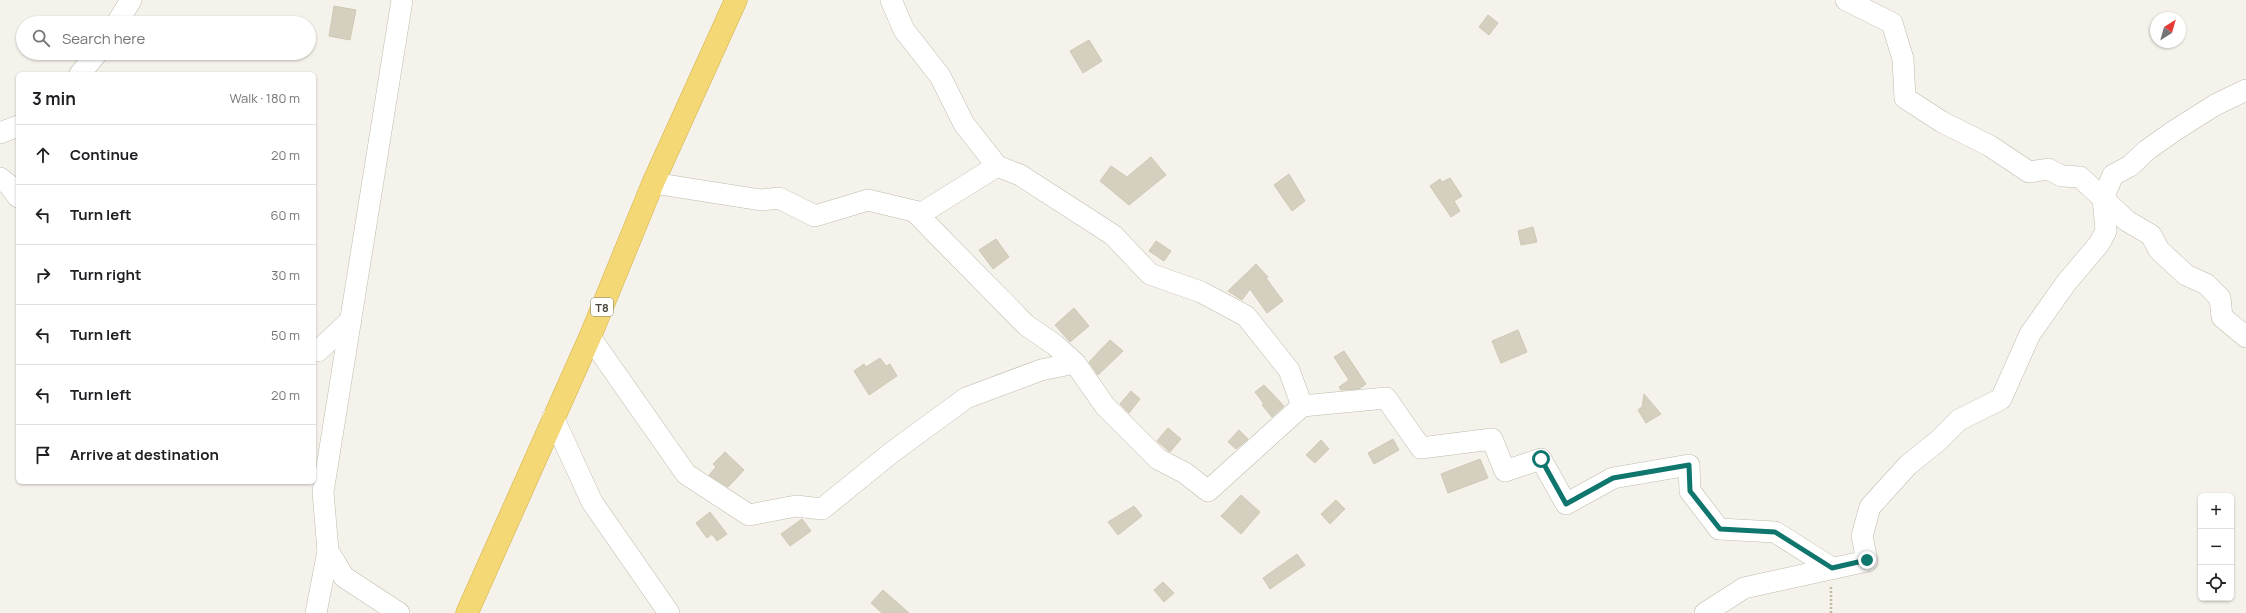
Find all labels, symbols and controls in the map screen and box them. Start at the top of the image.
north arrow [2150,12,2186,48]
search box [16,16,316,60]
icon: search [30,27,52,49]
text: Search here [62,28,145,49]
text: 3 min [32,87,76,110]
text: Walk · 180 m [229,89,300,107]
icon: ahead [32,144,54,166]
text: Continue [70,144,138,165]
text: 20 m [271,146,300,164]
icon: left [32,204,54,226]
text: Turn left [70,204,132,225]
text: 60 m [270,206,300,224]
icon: right [32,264,54,286]
text: Turn right [70,264,141,285]
text: 30 m [271,266,300,284]
road number: T8 [591,298,613,316]
icon: left [32,324,54,346]
text: Turn left [70,324,132,345]
text: 50 m [271,326,300,344]
icon: left [32,384,54,406]
text: Turn left [70,384,132,405]
text: 20 m [271,386,300,404]
icon: arrive [32,444,54,466]
text: Arrive at destination [70,444,219,465]
route start [1532,450,1550,468]
map controls [2198,493,2234,601]
button: + [2198,493,2234,529]
button: − [2198,529,2234,565]
route end [1858,551,1876,569]
button: locate [2198,565,2234,601]

